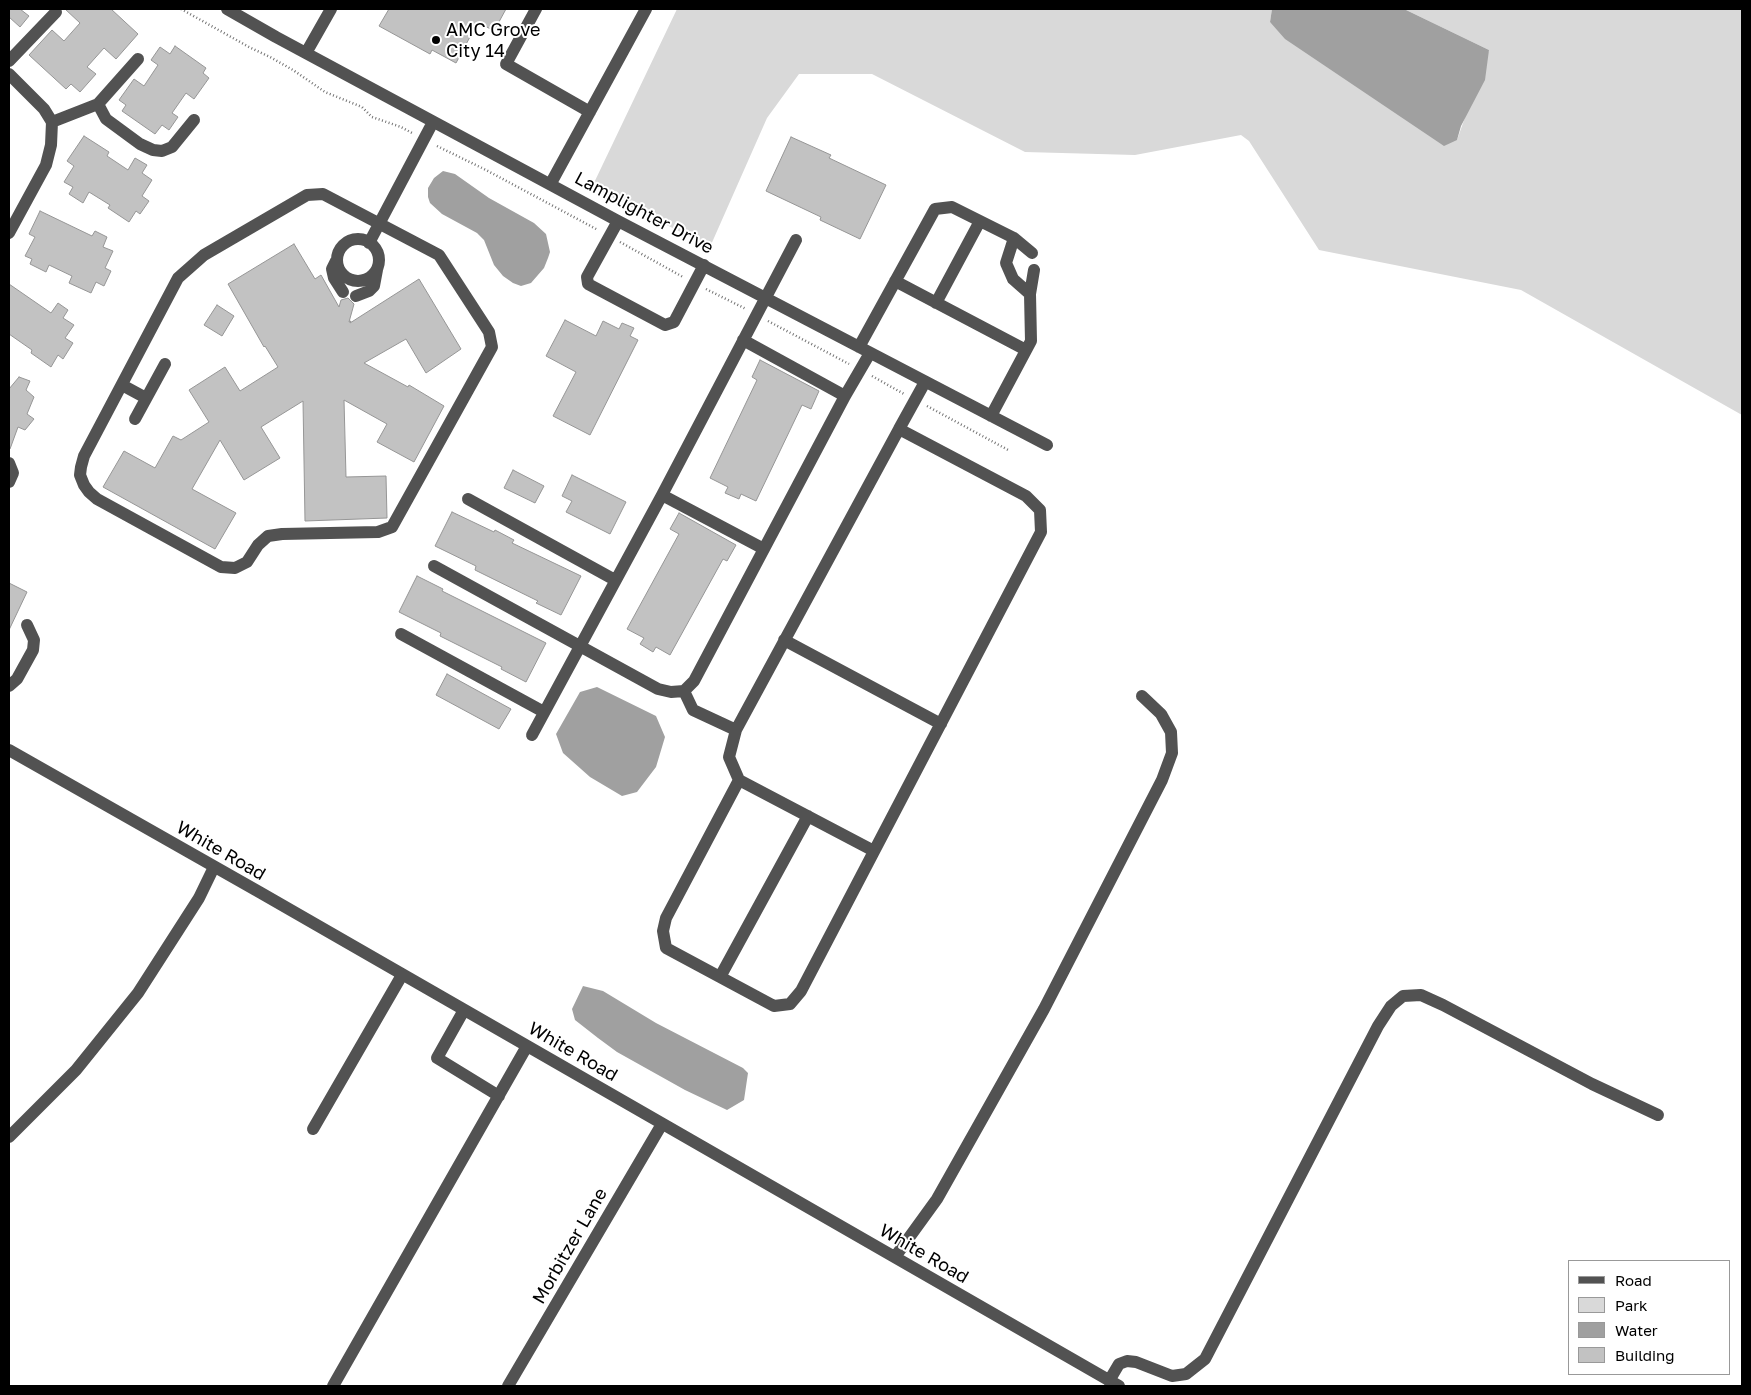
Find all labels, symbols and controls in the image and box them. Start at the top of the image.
place label: AMC Grove City 14 [446,19,540,62]
marker: AMC Grove City 14 [430,34,442,46]
street label: Lamplighter Drive [571,167,717,259]
street label: White Road [173,817,269,885]
street label: White Road [525,1018,621,1086]
street label: Morbitzer Lane [528,1184,612,1308]
street label: White Road [876,1220,972,1288]
legend [1568,1260,1731,1375]
text: Road [1615,1271,1652,1289]
text: Park [1615,1296,1647,1314]
text: Water [1615,1321,1658,1339]
text: Building [1615,1346,1675,1364]

